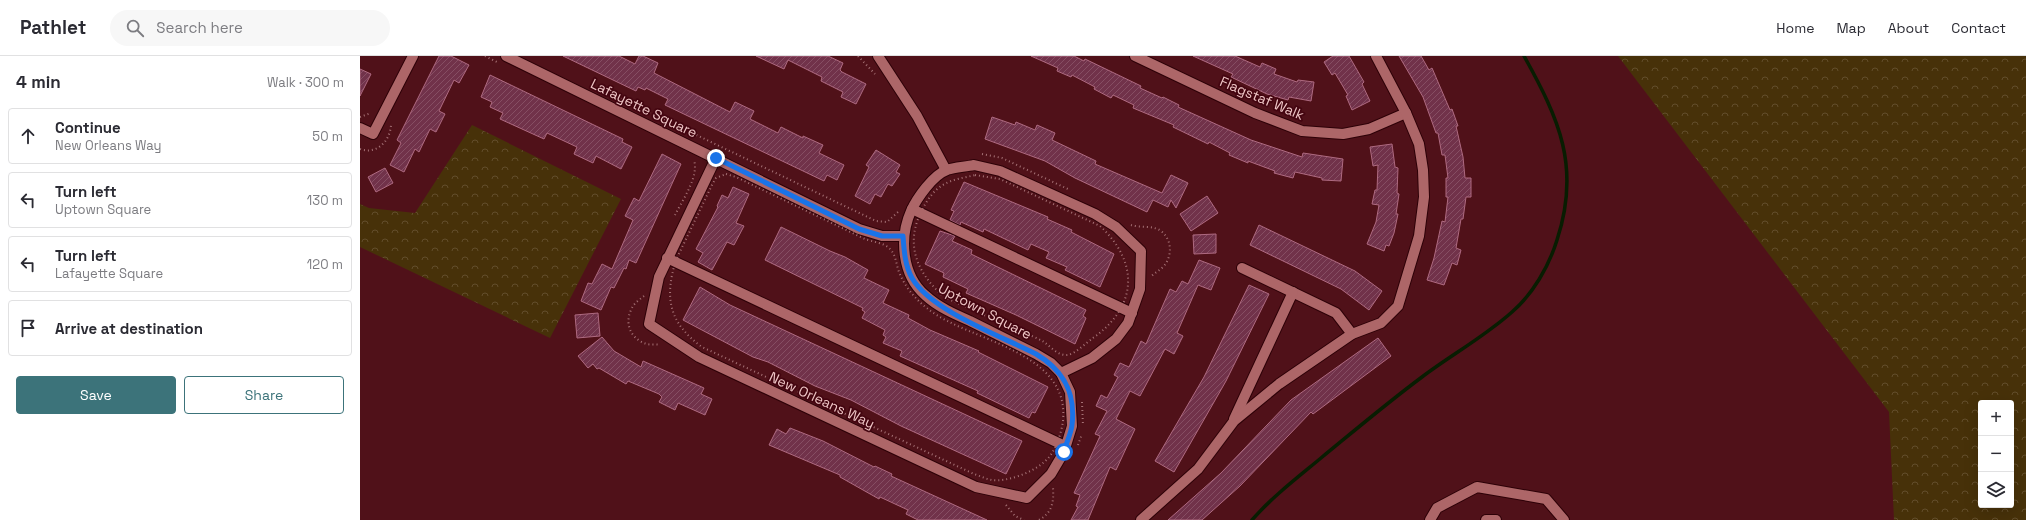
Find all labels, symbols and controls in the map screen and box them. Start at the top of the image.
search box [110,10,390,46]
text: Pathlet [20,15,86,40]
icon: search [124,17,146,39]
text: Search here [156,18,243,37]
text: Home [1776,19,1814,37]
text: Map [1836,19,1866,37]
text: About [1888,19,1929,37]
text: Contact [1951,19,2006,37]
text: 4 min [16,71,61,93]
street label: Flagstaf Walk [1217,72,1307,124]
text: Walk · 300 m [267,74,344,91]
street label: Lafayette Square [588,74,700,142]
text: Continue [55,118,121,137]
icon: ahead [17,125,39,147]
text: 50 m [312,128,343,145]
text: New Orleans Way [55,137,161,154]
route end [707,149,725,167]
text: Turn left [55,182,117,201]
icon: left [17,189,39,211]
text: 130 m [307,192,343,209]
text: Uptown Square [55,201,151,218]
text: Turn left [55,246,117,265]
icon: left [17,253,39,275]
text: 120 m [307,256,343,273]
text: Lafayette Square [55,265,163,282]
street label: Uptown Square [935,279,1035,343]
icon: arrive [17,317,39,339]
text: Arrive at destination [55,319,203,338]
street label: New Orleans Way [766,368,878,432]
button: Save [16,376,176,414]
button: Share [184,376,344,414]
map controls [1978,400,2014,508]
button: + [1978,400,2014,436]
button: − [1978,436,2014,472]
route start [1055,443,1073,461]
button: layers [1978,472,2014,508]

